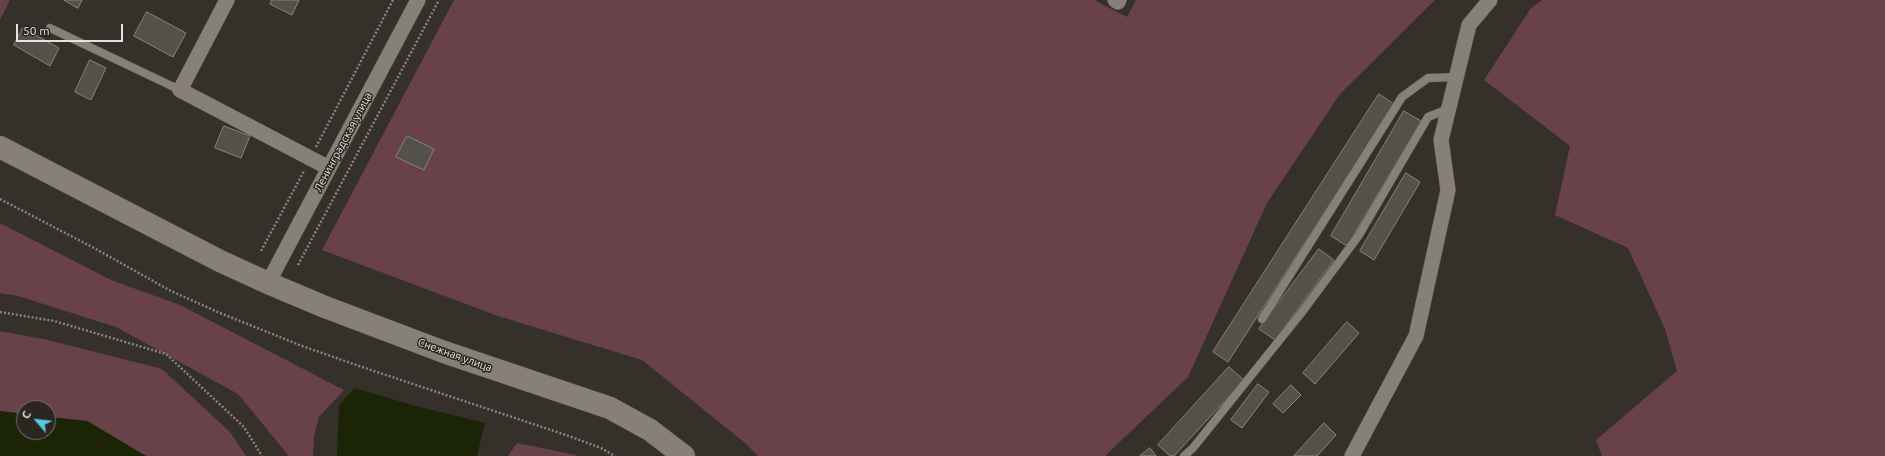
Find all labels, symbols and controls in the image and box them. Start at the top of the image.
scale bar [18,16,125,42]
text: 50 m [23,24,50,37]
street label: Ленинградская улица [311,90,375,194]
street label: Снежная улица [416,335,494,375]
north arrow [16,400,56,440]
text: С [19,409,33,421]

